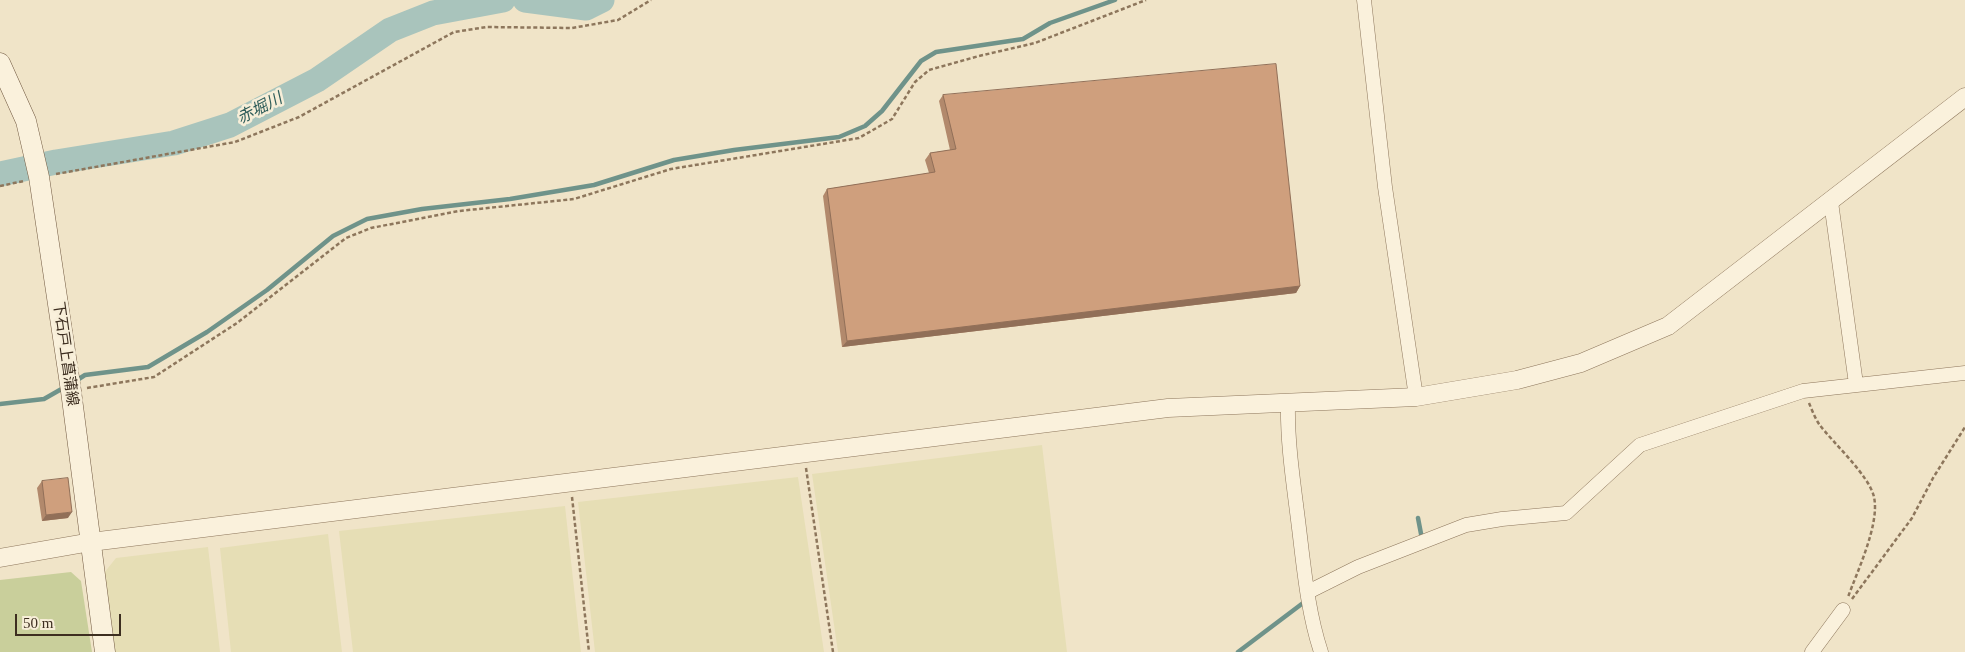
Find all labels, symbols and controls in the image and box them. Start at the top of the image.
water label: 赤堀川 [234,90,286,128]
street label: 下石戸上菖蒲線 [49,301,81,407]
scale bar [18,604,124,636]
text: 50 m [23,615,53,631]

